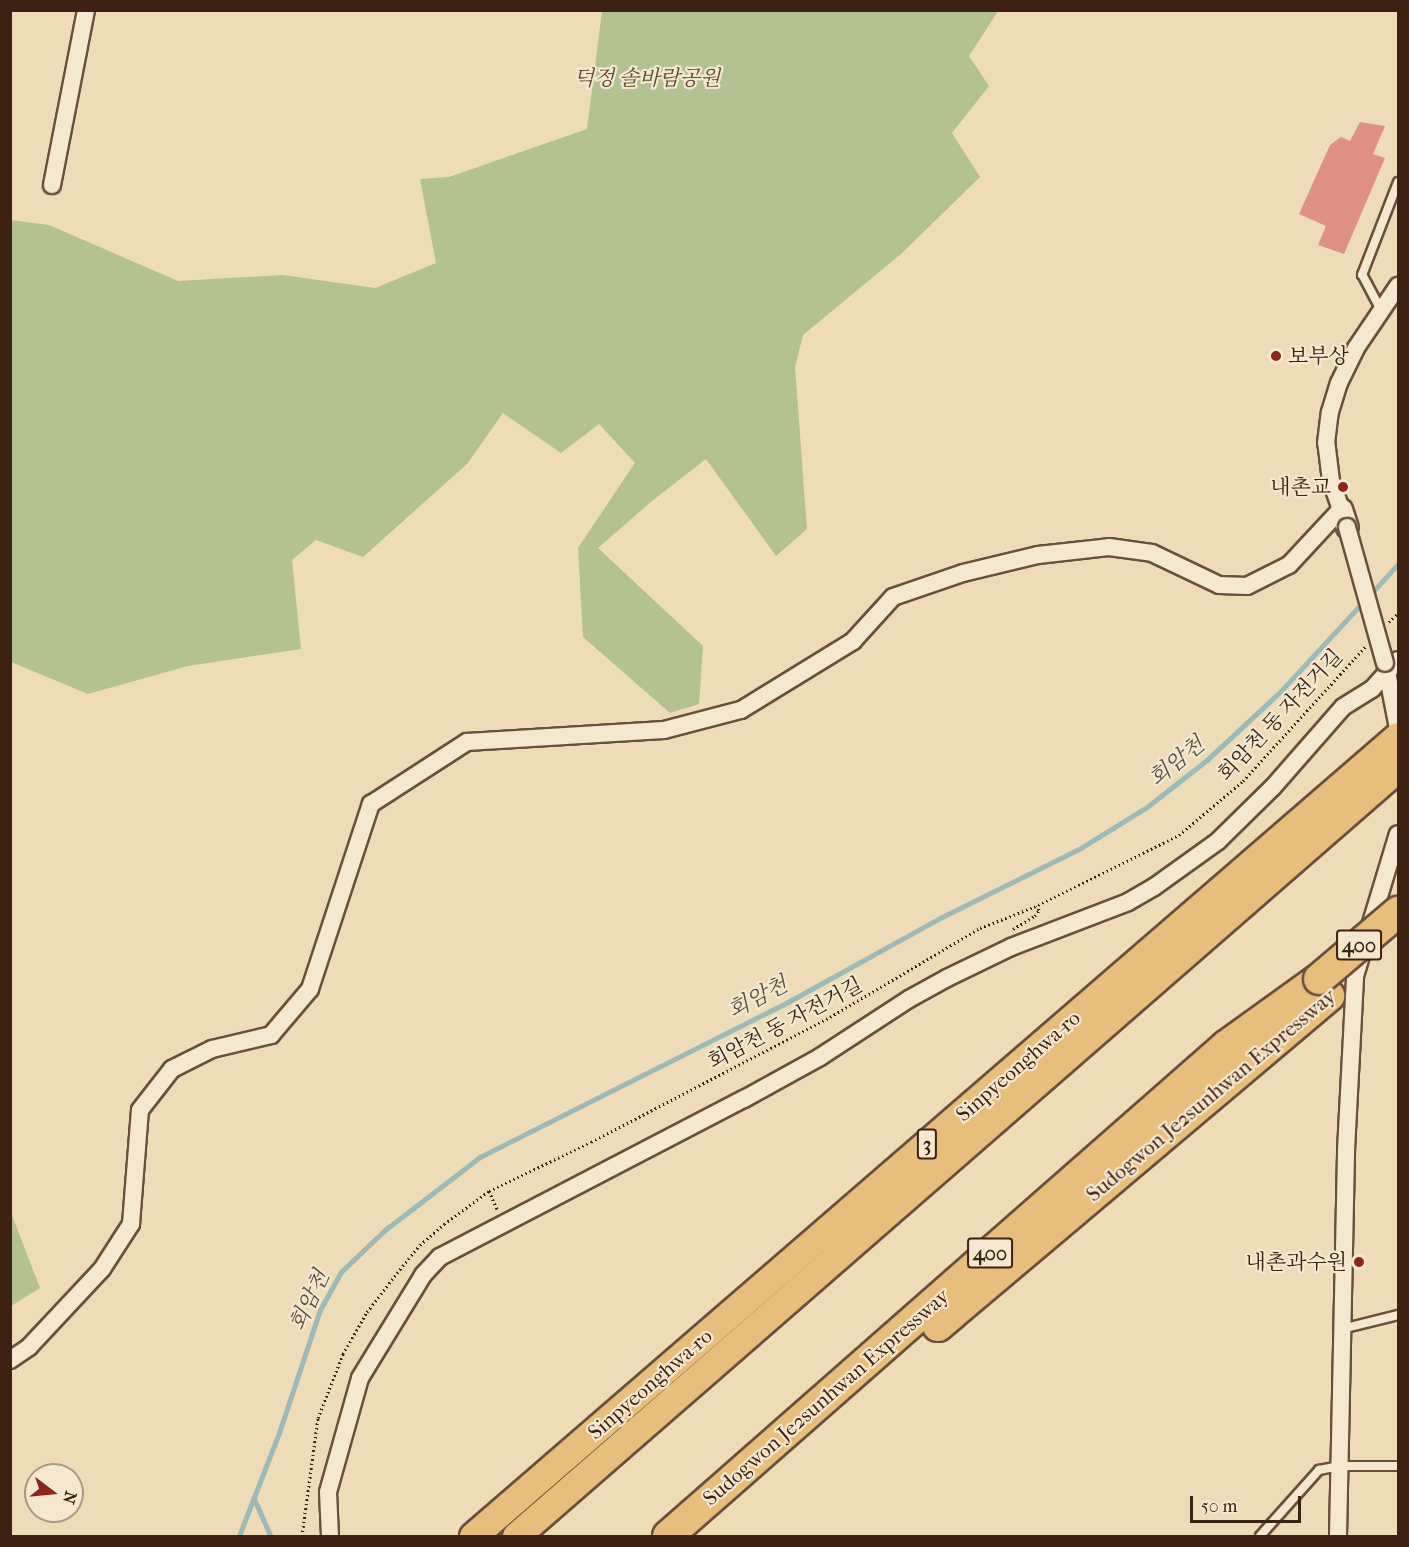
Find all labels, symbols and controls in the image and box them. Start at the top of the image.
park label: 덕정 솔바람공원 [574,65,720,91]
place label: 보부상 [1288,343,1349,369]
marker: 보부상 [1269,349,1283,363]
place label: 내촌교 [1270,474,1331,500]
marker: 내촌교 [1336,480,1350,494]
street label: 회암천 동 자전거길 [1212,644,1348,786]
water label: 회암천 [1144,732,1210,792]
road number: 400 [1335,928,1383,962]
street label: 회암천 동 자전거길 [703,972,867,1074]
water label: 회암천 [724,972,792,1024]
street label: Sudogwon Je2sunhwan Expressway [1081,983,1341,1207]
street label: Sinpyeonghwa-ro [951,1005,1085,1127]
road number: 3 [916,1127,938,1161]
road number: 400 [966,1236,1014,1270]
place label: 내촌과수원 [1246,1249,1347,1275]
marker: 내촌과수원 [1352,1255,1366,1269]
water label: 회암천 [285,1267,335,1335]
street label: Sudogwon Je2sunhwan Expressway [698,1283,954,1511]
street label: Sinpyeonghwa-ro [583,1323,717,1445]
north arrow [24,1463,84,1523]
scale bar [1193,1484,1304,1522]
text: N [59,1489,81,1506]
text: 50 m [1201,1496,1237,1517]

